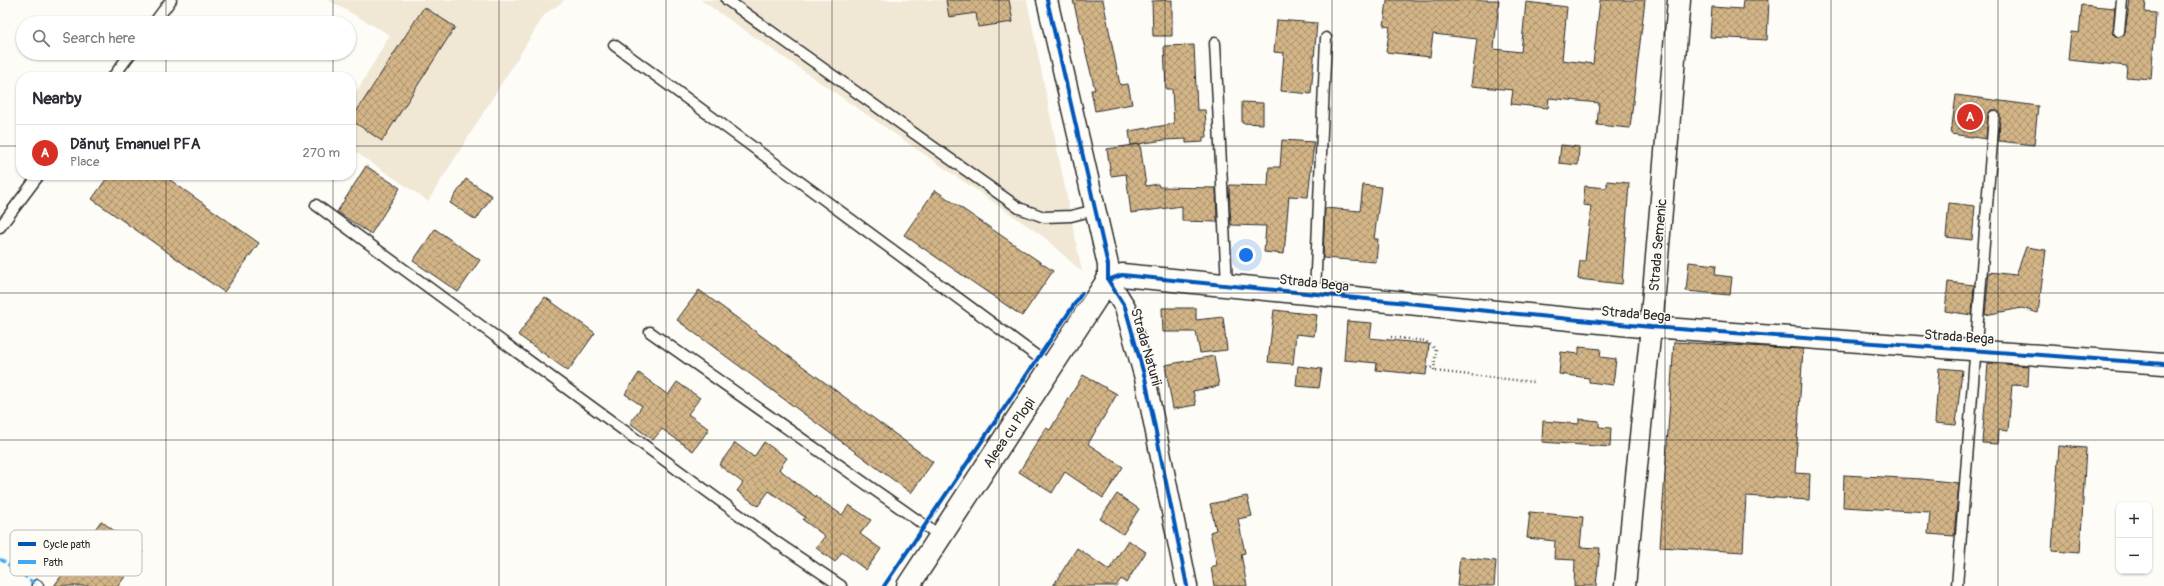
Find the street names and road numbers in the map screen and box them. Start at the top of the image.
street label: Strada Semenic [1645,198,1671,292]
street label: Strada Bega [1278,271,1350,295]
street label: Strada Bega [1600,302,1672,326]
street label: Strada Naturii [1127,306,1165,388]
street label: Strada Bega [1923,326,1995,348]
street label: Aleea cu Plopi [979,394,1039,471]

